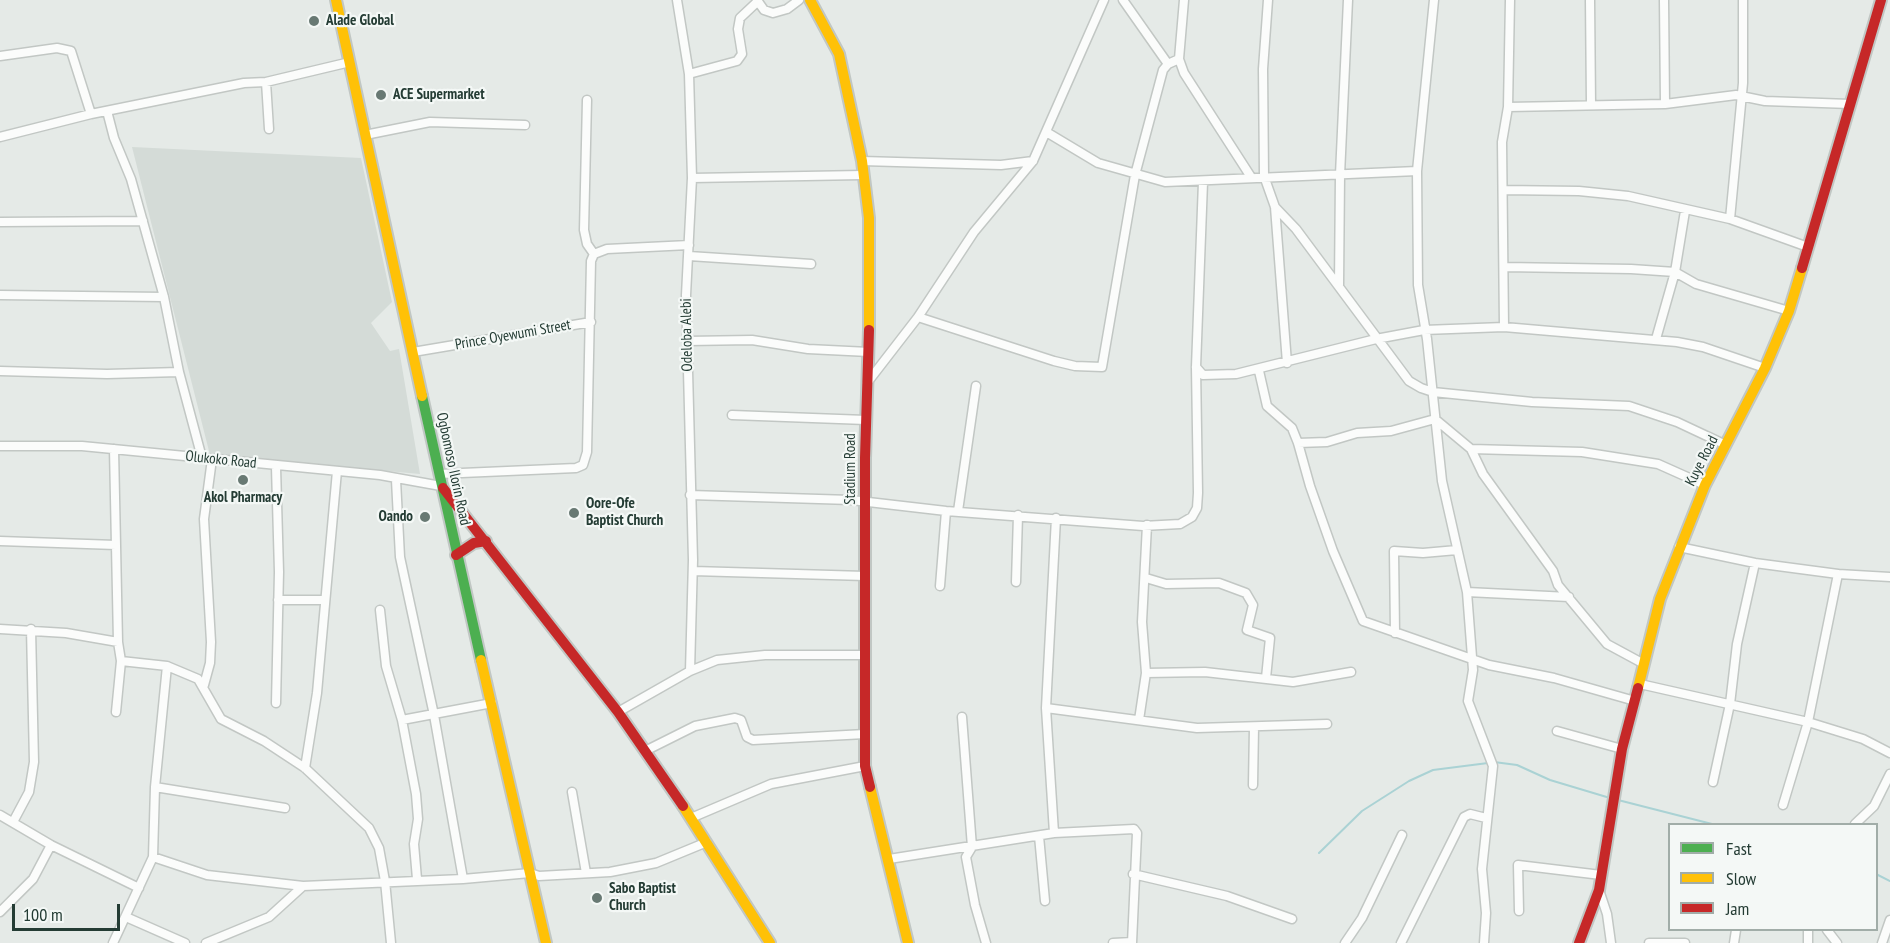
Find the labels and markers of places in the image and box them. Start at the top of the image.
place label: Alade Global [326,12,394,30]
marker: Alade Global [307,14,321,28]
place label: ACE Supermarket [393,86,485,104]
marker: ACE Supermarket [374,88,388,102]
marker: Akol Pharmacy [236,473,250,487]
place label: Akol Pharmacy [204,489,282,507]
place label: Oore-Ofe Baptist Church [586,495,663,530]
marker: Oore-Ofe Baptist Church [567,506,581,520]
place label: Oando [378,508,413,526]
marker: Oando [418,510,432,524]
place label: Sabo Baptist Church [609,880,676,915]
marker: Sabo Baptist Church [590,891,604,905]

